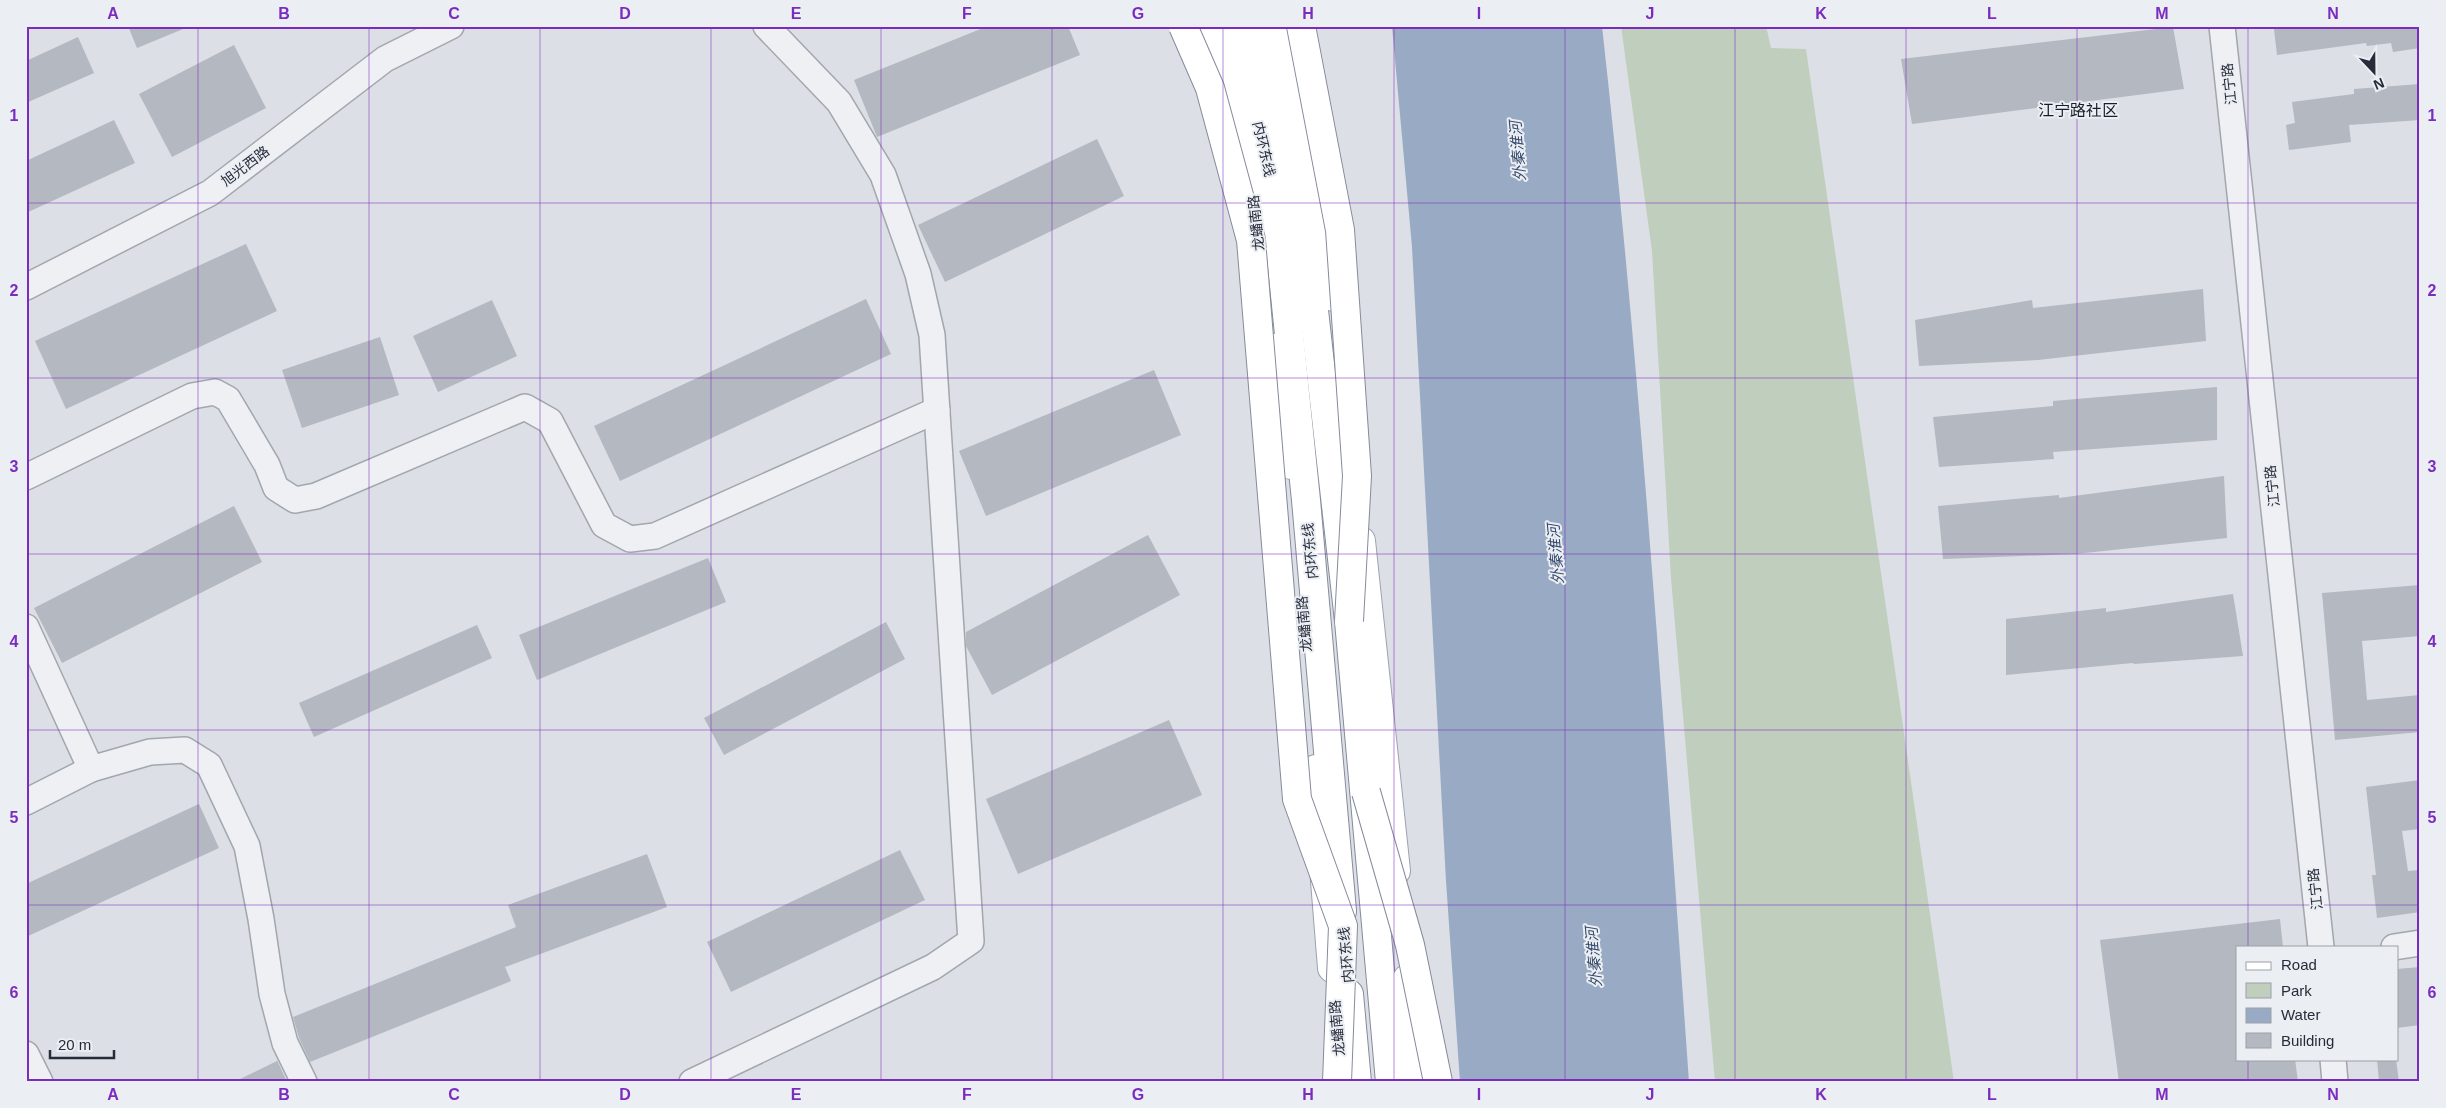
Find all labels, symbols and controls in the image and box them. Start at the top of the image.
text: A [107,5,119,22]
text: B [278,5,290,22]
text: C [448,5,460,22]
text: D [619,5,631,22]
text: E [791,5,802,22]
text: F [962,5,972,22]
text: G [1132,5,1144,22]
text: H [1302,5,1314,22]
text: I [1477,5,1481,22]
text: J [1646,5,1654,22]
text: K [1815,5,1827,22]
text: L [1987,5,1997,22]
text: M [2155,5,2169,22]
text: N [2327,5,2339,22]
north arrow [2348,48,2398,98]
street label: 江宁路 [2219,62,2239,106]
text: N [2371,75,2387,93]
district label: 江宁路社区 [2038,102,2118,119]
text: 1 [10,107,19,124]
text: 1 [2428,107,2437,124]
water label: 外秦淮河 [1506,117,1529,182]
street label: 内环东线 [1250,120,1278,178]
street label: 旭光西路 [218,143,272,189]
street label: 龙蟠南路 [1245,194,1267,252]
text: 2 [10,282,19,299]
text: 2 [2428,282,2437,299]
text: 3 [10,458,19,475]
text: 3 [2428,458,2437,475]
street label: 江宁路 [2262,464,2282,508]
water label: 外秦淮河 [1544,520,1567,585]
street label: 内环东线 [1300,522,1320,580]
street label: 龙蟠南路 [1294,595,1314,653]
text: 4 [10,633,19,650]
text: 4 [2428,633,2437,650]
text: 5 [10,809,19,826]
text: 5 [2428,809,2437,826]
street label: 江宁路 [2305,867,2325,911]
water label: 外秦淮河 [1582,923,1605,988]
street label: 内环东线 [1336,926,1356,984]
legend [2236,946,2398,1060]
text: Road [2281,956,2317,973]
text: Park [2281,982,2312,999]
text: 6 [10,984,19,1001]
text: 6 [2428,984,2437,1001]
street label: 龙蟠南路 [1327,999,1347,1057]
text: Water [2281,1006,2320,1023]
scale bar [50,1028,114,1060]
text: Building [2281,1032,2334,1049]
text: 20 m [58,1036,91,1053]
text: A [107,1086,119,1103]
text: B [278,1086,290,1103]
text: C [448,1086,460,1103]
text: D [619,1086,631,1103]
text: E [791,1086,802,1103]
text: F [962,1086,972,1103]
text: G [1132,1086,1144,1103]
text: H [1302,1086,1314,1103]
text: I [1477,1086,1481,1103]
text: J [1646,1086,1654,1103]
text: K [1815,1086,1827,1103]
text: L [1987,1086,1997,1103]
text: M [2155,1086,2169,1103]
text: N [2327,1086,2339,1103]

